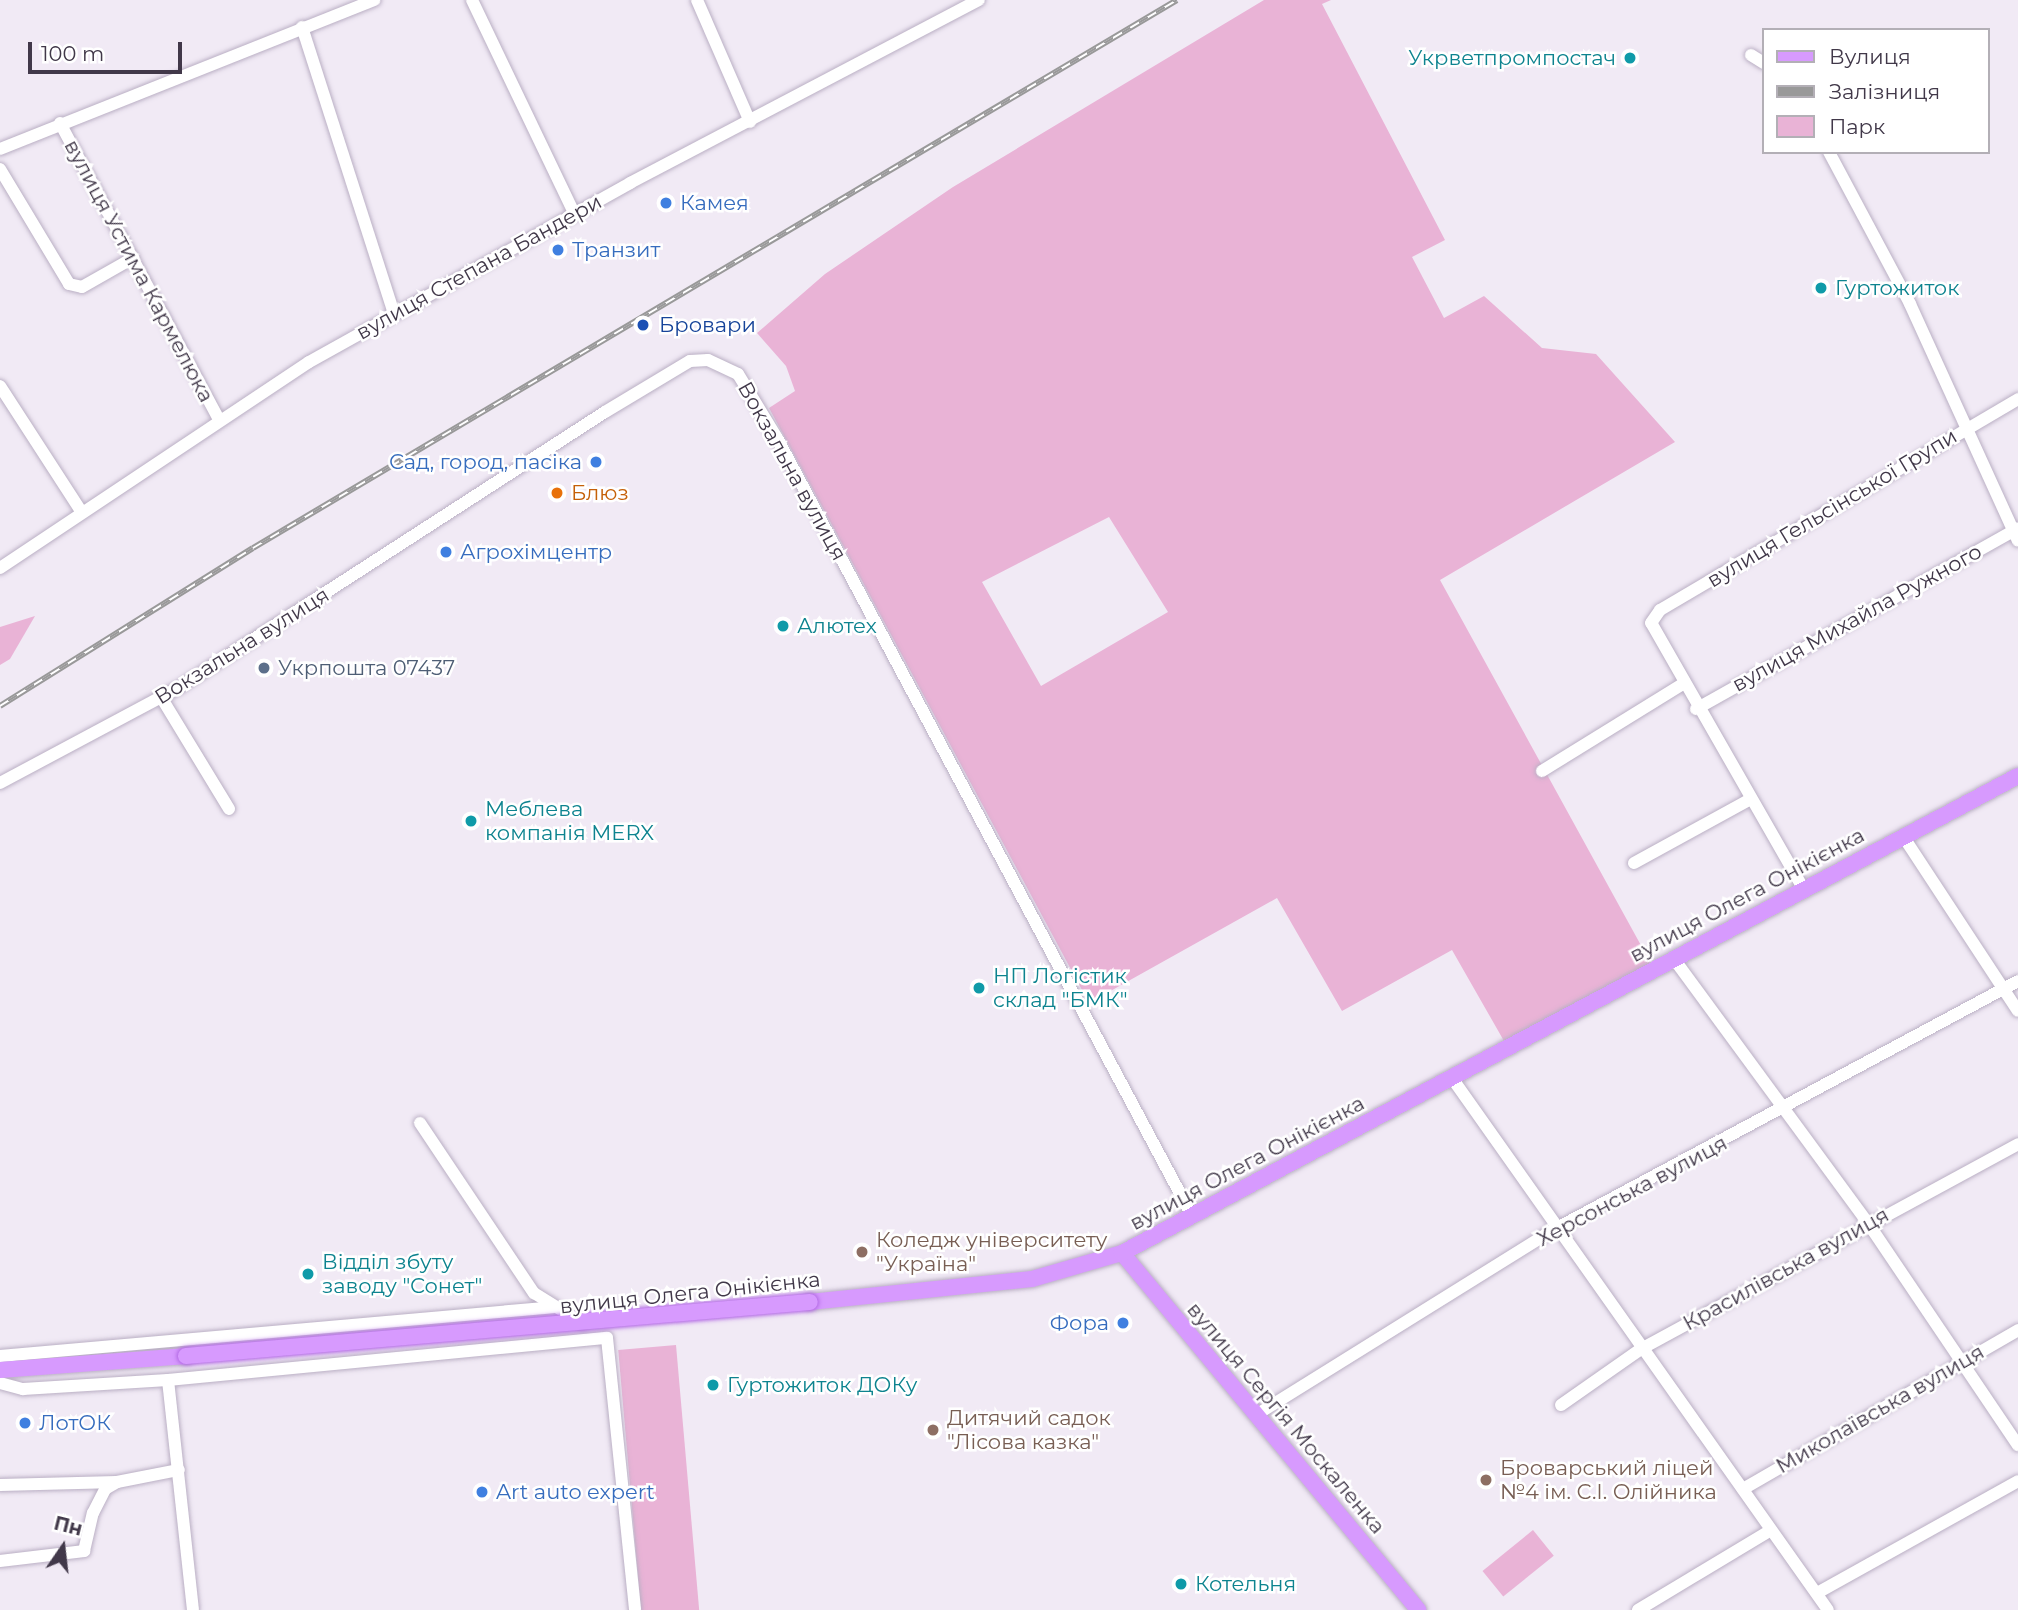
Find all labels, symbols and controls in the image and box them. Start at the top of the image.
scale bar [32,28,186,72]
legend [1762,28,1990,154]
text: 100 m [41,41,104,66]
text: Вулиця [1829,44,1911,69]
place label: Укрветпромпостач [1408,45,1616,71]
marker: Укрветпромпостач [1622,50,1638,66]
text: Залізниця [1829,79,1940,104]
text: Парк [1829,114,1885,139]
street label: вулиця Устима Кармелюка [59,135,219,407]
street label: вулиця Степана Бандери [352,189,606,345]
place label: Камея [680,190,749,216]
marker: Камея [658,195,674,211]
place label: Транзит [572,237,660,263]
marker: Транзит [550,242,566,258]
place label: Гуртожиток [1835,275,1959,301]
marker: Гуртожиток [1813,280,1829,296]
place label: Бровари [659,312,756,338]
marker: Бровари [633,315,653,335]
street label: Вокзальна вулиця [732,377,852,565]
street label: вулиця Гельсінської Групи [1702,423,1962,593]
place label: Сад, город, пасіка [389,449,582,475]
marker: Сад, город, пасіка [588,454,604,470]
place label: Блюз [571,480,629,506]
marker: Блюз [549,485,565,501]
place label: Агрохімцентр [460,539,612,565]
street label: вулиця Михайла Ружного [1728,539,1986,697]
marker: Агрохімцентр [438,544,454,560]
street label: Вокзальна вулиця [150,582,334,710]
place label: Алютех [797,613,877,639]
marker: Алютех [775,618,791,634]
place label: Укрпошта 07437 [278,655,455,681]
marker: Укрпошта 07437 [256,660,272,676]
place label: Меблева компанія MERX [485,796,654,846]
marker: Меблева компанія MERX [463,813,479,829]
street label: вулиця Олега Онікієнка [1625,822,1869,968]
place label: НП Логістик склад "БМК" [993,963,1128,1013]
marker: НП Логістик склад "БМК" [971,980,987,996]
street label: вулиця Олега Онікієнка [1125,1090,1369,1236]
street label: Херсонська вулиця [1533,1130,1731,1252]
street label: Красилівська вулиця [1679,1202,1893,1336]
place label: Коледж університету "Україна" [876,1227,1108,1277]
marker: Коледж університету "Україна" [854,1244,870,1260]
place label: Відділ збуту заводу "Сонет" [322,1249,482,1299]
marker: Відділ збуту заводу "Сонет" [300,1266,316,1282]
street label: вулиця Олега Онікієнка [558,1267,822,1319]
street label: вулиця Сергія Москаленка [1182,1297,1390,1539]
place label: Фора [1050,1310,1109,1336]
marker: Фора [1115,1315,1131,1331]
street label: Миколаївська вулиця [1772,1339,1988,1479]
place label: Гуртожиток ДОКу [727,1372,917,1398]
marker: Гуртожиток ДОКу [705,1377,721,1393]
place label: Дитячий садок "Лісова казка" [947,1405,1111,1455]
place label: ЛотОК [39,1410,111,1436]
marker: ЛотОК [17,1415,33,1431]
marker: Дитячий садок "Лісова казка" [925,1422,941,1438]
place label: Броварський ліцей №4 ім. С.І. Олійника [1500,1455,1717,1505]
marker: Броварський ліцей №4 ім. С.І. Олійника [1478,1472,1494,1488]
place label: Art auto expert [496,1479,655,1505]
marker: Art auto expert [474,1484,490,1500]
north arrow [28,1512,98,1582]
text: Пн [52,1512,85,1541]
place label: Котельня [1195,1571,1296,1597]
marker: Котельня [1173,1576,1189,1592]

